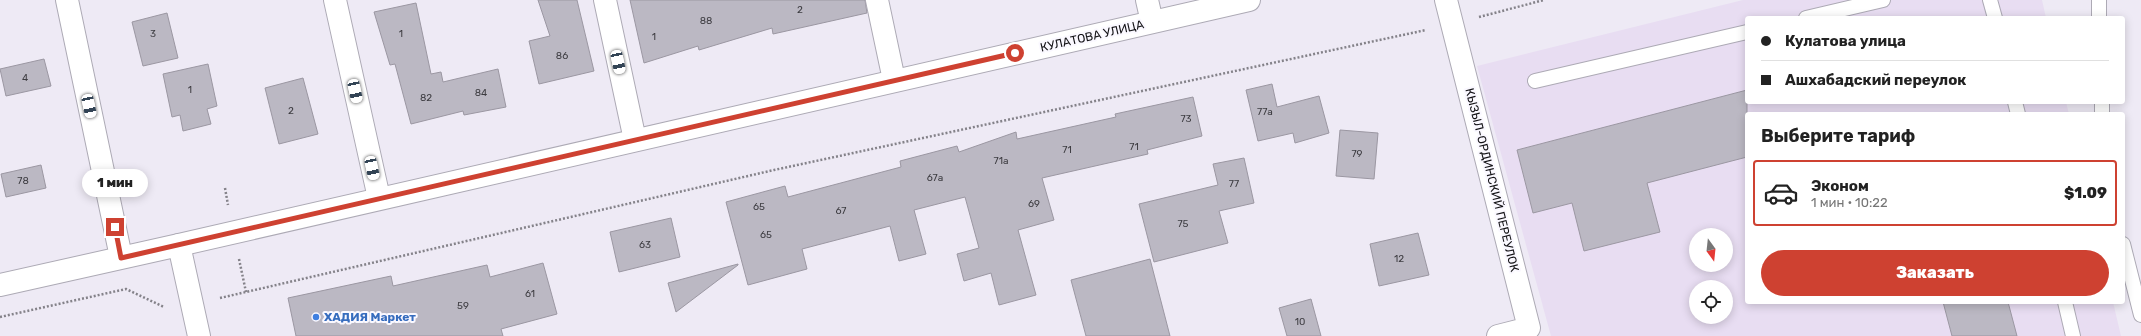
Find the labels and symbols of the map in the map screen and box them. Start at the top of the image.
house number: 2 [797,4,803,16]
house number: 88 [700,15,712,27]
street label: КУЛАТОВА УЛИЦА [1039,17,1145,55]
house number: 3 [150,28,156,40]
house number: 1 [399,28,403,40]
house number: 1 [652,31,656,43]
route start [1006,44,1024,62]
car [610,49,626,75]
house number: 86 [556,50,568,62]
house number: 4 [22,72,28,84]
car [347,78,363,104]
house number: 1 [188,84,192,96]
house number: 84 [475,87,487,99]
street label: КЫЗЫЛ-ОРДИНСКИЙ ПЕРЕУЛОК [1462,87,1522,274]
house number: 82 [420,92,432,104]
car [81,93,97,119]
house number: 2 [288,105,294,117]
house number: 77а [1257,106,1273,118]
house number: 73 [1180,113,1192,125]
house number: 71 [1129,141,1139,153]
house number: 71 [1062,144,1072,156]
house number: 79 [1351,148,1363,160]
car [364,155,380,181]
house number: 71а [994,155,1008,167]
callout: 1 мин [82,169,148,197]
house number: 67а [927,172,943,184]
house number: 78 [17,175,29,187]
house number: 77 [1229,178,1239,190]
house number: 69 [1028,198,1040,210]
house number: 65 [753,201,765,213]
house number: 67 [836,205,846,217]
route end [106,218,124,236]
house number: 75 [1177,218,1189,230]
north arrow [1689,228,1733,272]
house number: 65 [760,229,772,241]
house number: 63 [639,239,651,251]
house number: 12 [1394,253,1404,265]
house number: 61 [525,288,535,300]
house number: 59 [457,300,469,312]
place label: ХАДИЯ Маркет [324,310,416,324]
marker: ХАДИЯ Маркет [311,312,321,322]
house number: 10 [1295,316,1305,328]

